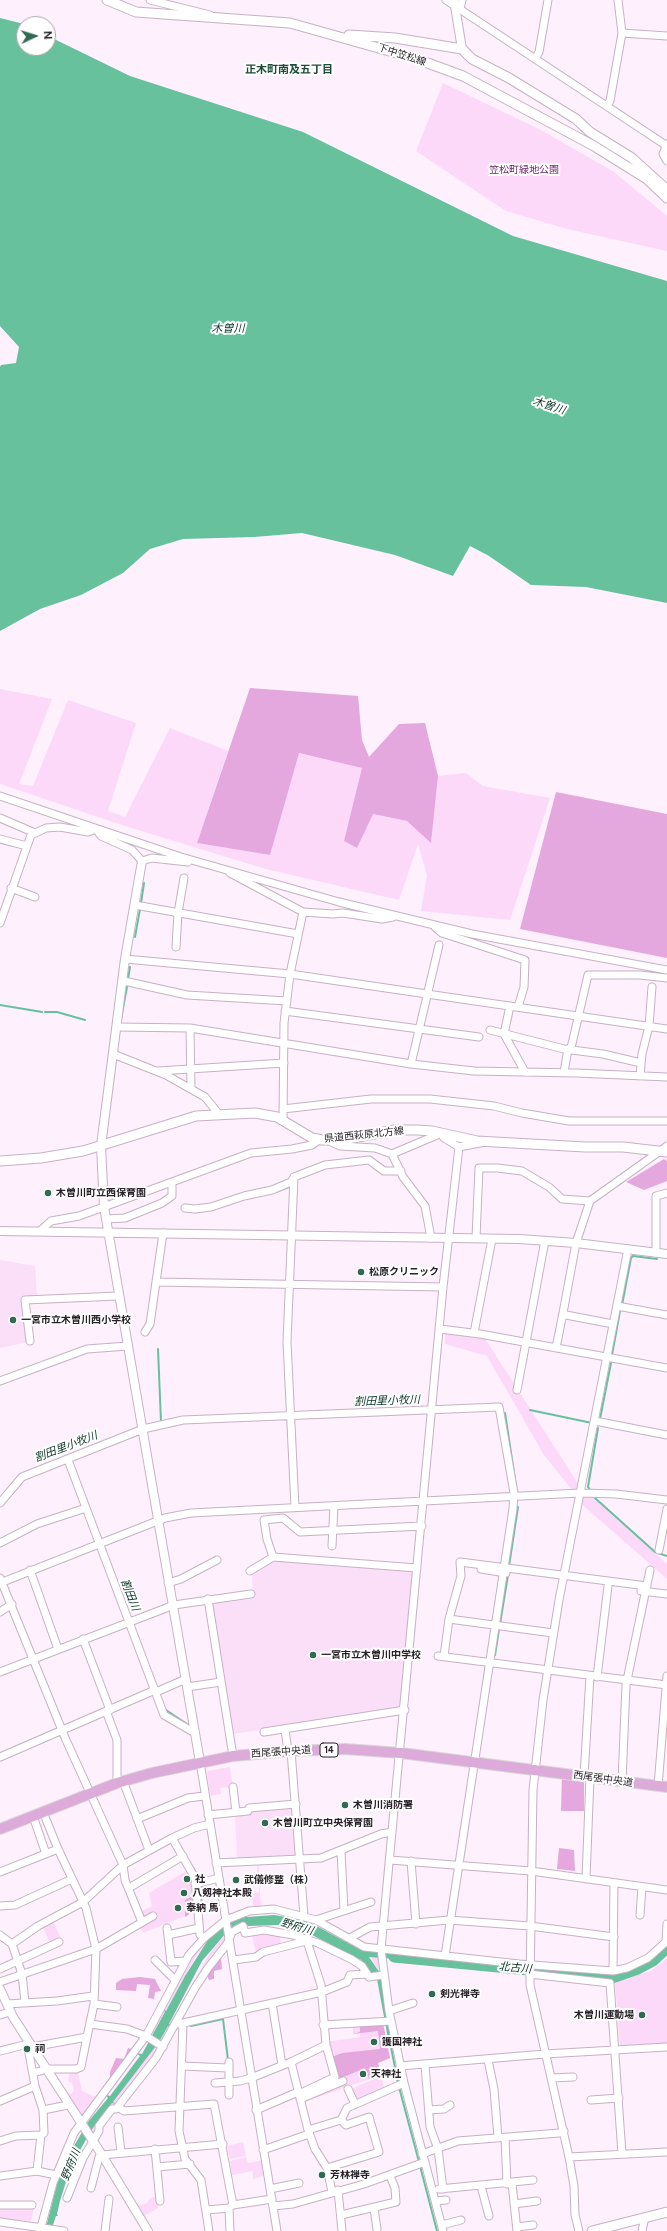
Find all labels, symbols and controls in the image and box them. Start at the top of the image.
north arrow [16,16,56,56]
text: N [41,30,54,40]
street label: 下中笠松線 [376,42,428,68]
district label: 正木町南及五丁目 [245,63,333,77]
park label: 笠松町緑地公園 [489,164,559,176]
water label: 木曽川 [212,322,244,336]
water label: 木曽川 [531,395,567,417]
street label: 県道西萩原北方線 [324,1125,404,1145]
place label: 木曽川町立西保育園 [56,1187,146,1199]
marker: 木曽川町立西保育園 [43,1188,53,1198]
place label: 松原クリニック [369,1266,439,1278]
marker: 松原クリニック [356,1267,366,1277]
place label: 一宮市立木曽川西小学校 [21,1314,131,1326]
marker: 一宮市立木曽川西小学校 [8,1315,18,1325]
water label: 割田里小牧川 [354,1393,420,1409]
water label: 割田里小牧川 [33,1429,99,1465]
water label: 割田川 [118,1577,142,1613]
place label: 一宮市立木曽川中学校 [321,1649,421,1661]
marker: 一宮市立木曽川中学校 [308,1650,318,1660]
road number: 14 [320,1743,338,1757]
street label: 西尾張中央道 [251,1744,311,1760]
street label: 西尾張中央道 [572,1769,634,1789]
place label: 木曽川消防署 [353,1799,413,1811]
marker: 木曽川消防署 [340,1800,350,1810]
place label: 木曽川町立中央保育園 [273,1817,373,1829]
marker: 木曽川町立中央保育園 [260,1818,270,1828]
place label: 社 [195,1873,205,1885]
marker: 社 [182,1874,192,1884]
place label: 武儀修整（株） [244,1874,314,1886]
marker: 武儀修整（株） [231,1875,241,1885]
place label: 八剱神社本殿 [192,1887,252,1899]
marker: 八剱神社本殿 [179,1888,189,1898]
place label: 奉納 馬 [186,1902,218,1914]
marker: 奉納 馬 [173,1903,183,1913]
water label: 野府川 [279,1916,315,1938]
water label: 北古川 [498,1960,532,1976]
place label: 剣光禅寺 [440,1988,480,2000]
marker: 剣光禅寺 [427,1989,437,1999]
place label: 木曽川運動場 [574,2009,634,2021]
marker: 木曽川運動場 [637,2010,647,2020]
place label: 護国神社 [382,2036,422,2048]
marker: 護国神社 [369,2037,379,2047]
place label: 祠 [35,2043,45,2055]
marker: 祠 [22,2044,32,2054]
place label: 天神社 [371,2068,401,2080]
marker: 天神社 [358,2069,368,2079]
water label: 野府川 [59,2147,83,2183]
place label: 芳林禅寺 [330,2169,370,2181]
marker: 芳林禅寺 [317,2170,327,2180]

